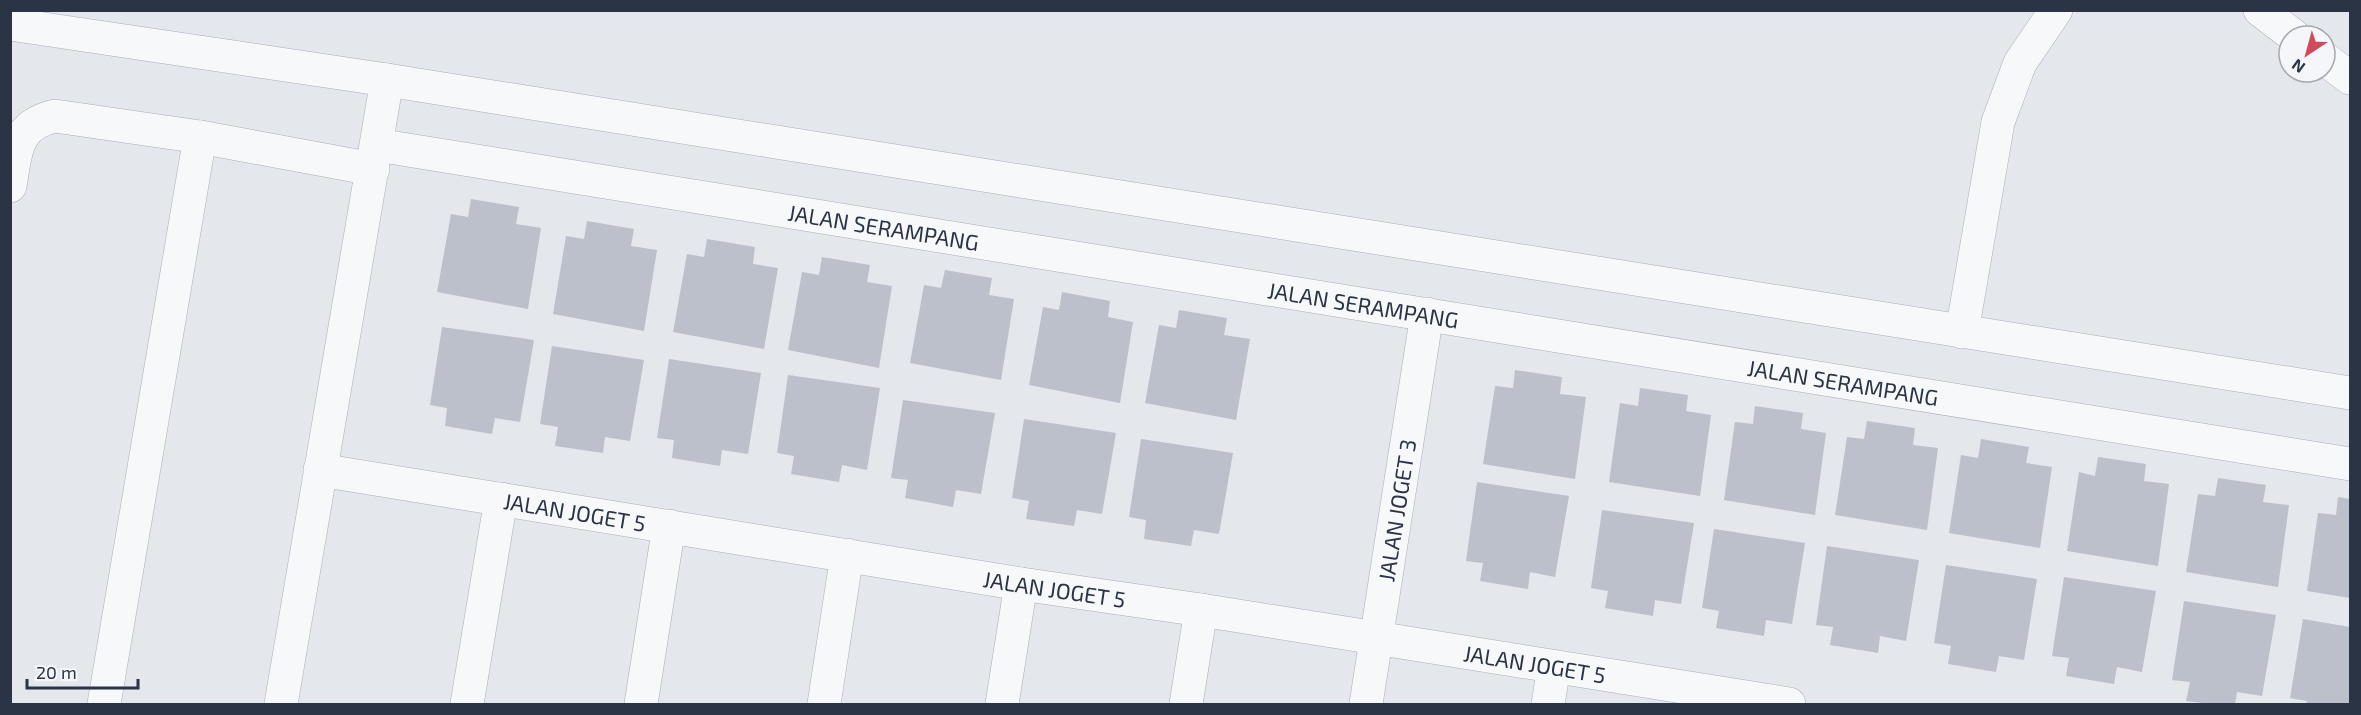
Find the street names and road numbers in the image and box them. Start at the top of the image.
street label: JALAN SERAMPANG [786,199,981,255]
street label: JALAN SERAMPANG [1266,276,1461,333]
street label: JALAN SERAMPANG [1746,354,1940,410]
street label: JALAN JOGET 3 [1372,437,1420,583]
street label: JALAN JOGET 5 [502,487,648,536]
street label: JALAN JOGET 5 [981,565,1127,612]
street label: JALAN JOGET 5 [1462,639,1608,688]

